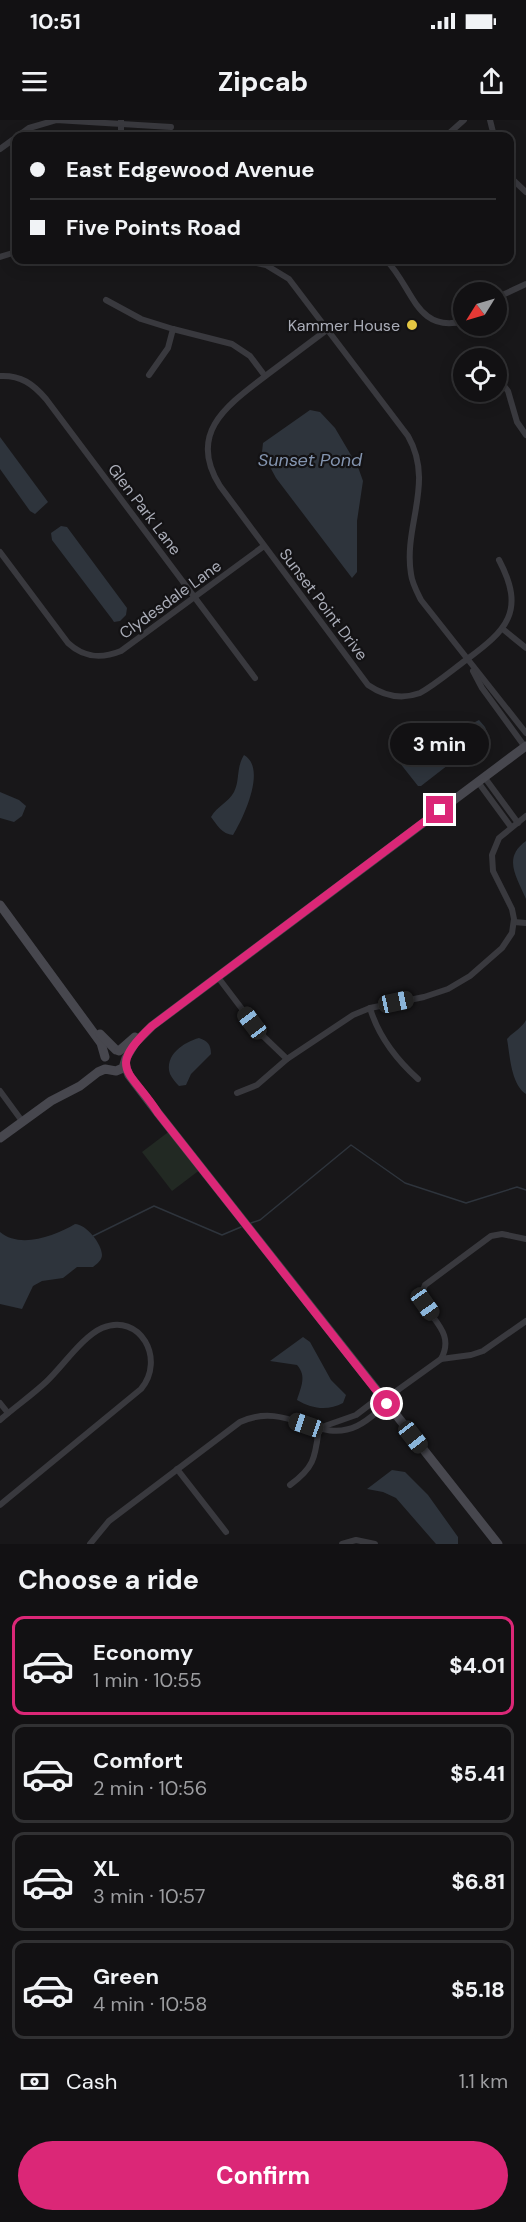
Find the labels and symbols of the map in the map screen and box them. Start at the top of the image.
north arrow [453,282,507,336]
place label: Kammer House [288,315,400,336]
marker: Kammer House [405,318,419,332]
water label: Sunset Pond [258,448,363,472]
street label: Glen Park Lane [103,459,186,559]
street label: Sunset Point Drive [275,544,373,664]
street label: Clydesdale Lane [115,555,226,644]
callout: 3 min [390,723,490,765]
route end [426,796,453,823]
car [377,989,415,1015]
car [234,1003,270,1043]
car [407,1284,443,1324]
route start [373,1390,400,1417]
car [286,1411,326,1439]
car [395,1417,431,1457]

